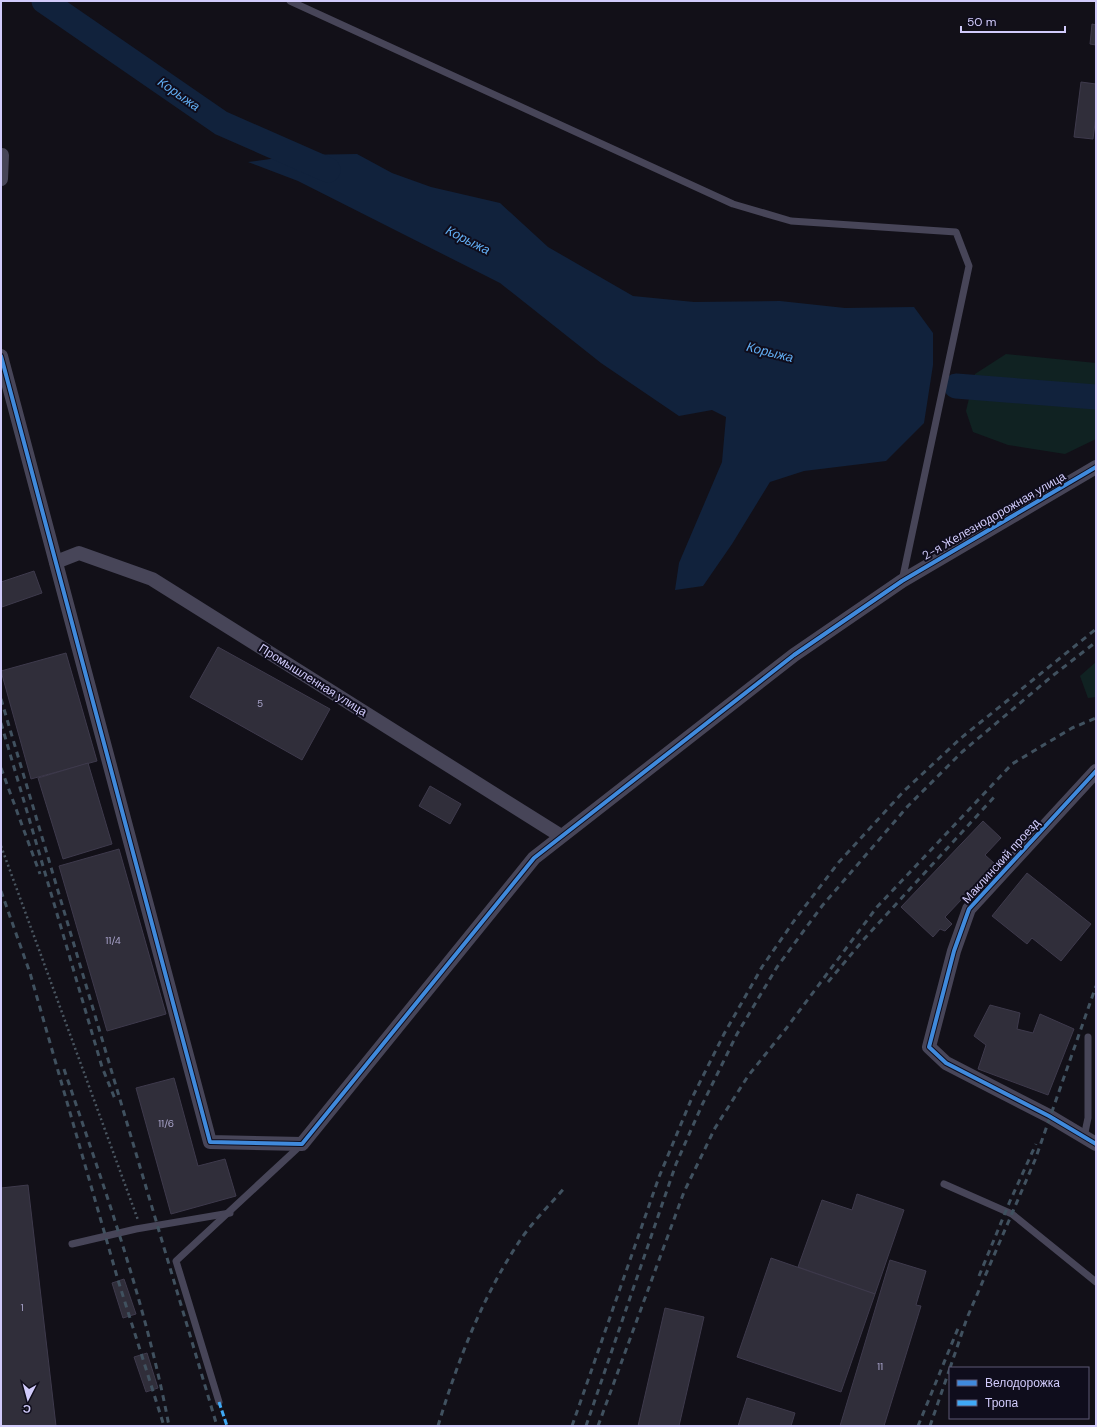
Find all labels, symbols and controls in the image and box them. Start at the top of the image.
scale bar [961,8,1065,34]
text: 50 m [967,14,996,30]
water label: Корыжа [155,73,203,115]
water label: Корыжа [443,222,493,258]
water label: Корыжа [745,338,795,366]
street label: 2-я Железнодорожная улица [919,468,1069,564]
street label: Промышленная улица [256,640,370,720]
house number: 5 [257,697,263,710]
street label: Маклинский проезд [959,815,1043,907]
house number: 11/4 [105,934,121,947]
house number: 11/6 [158,1117,174,1130]
house number: 1 [20,1301,24,1314]
house number: 11 [877,1360,883,1373]
legend [949,1367,1089,1419]
text: Велодорожка [985,1375,1060,1391]
north arrow [8,1379,48,1419]
text: Тропа [985,1395,1019,1411]
text: С [22,1402,32,1416]

